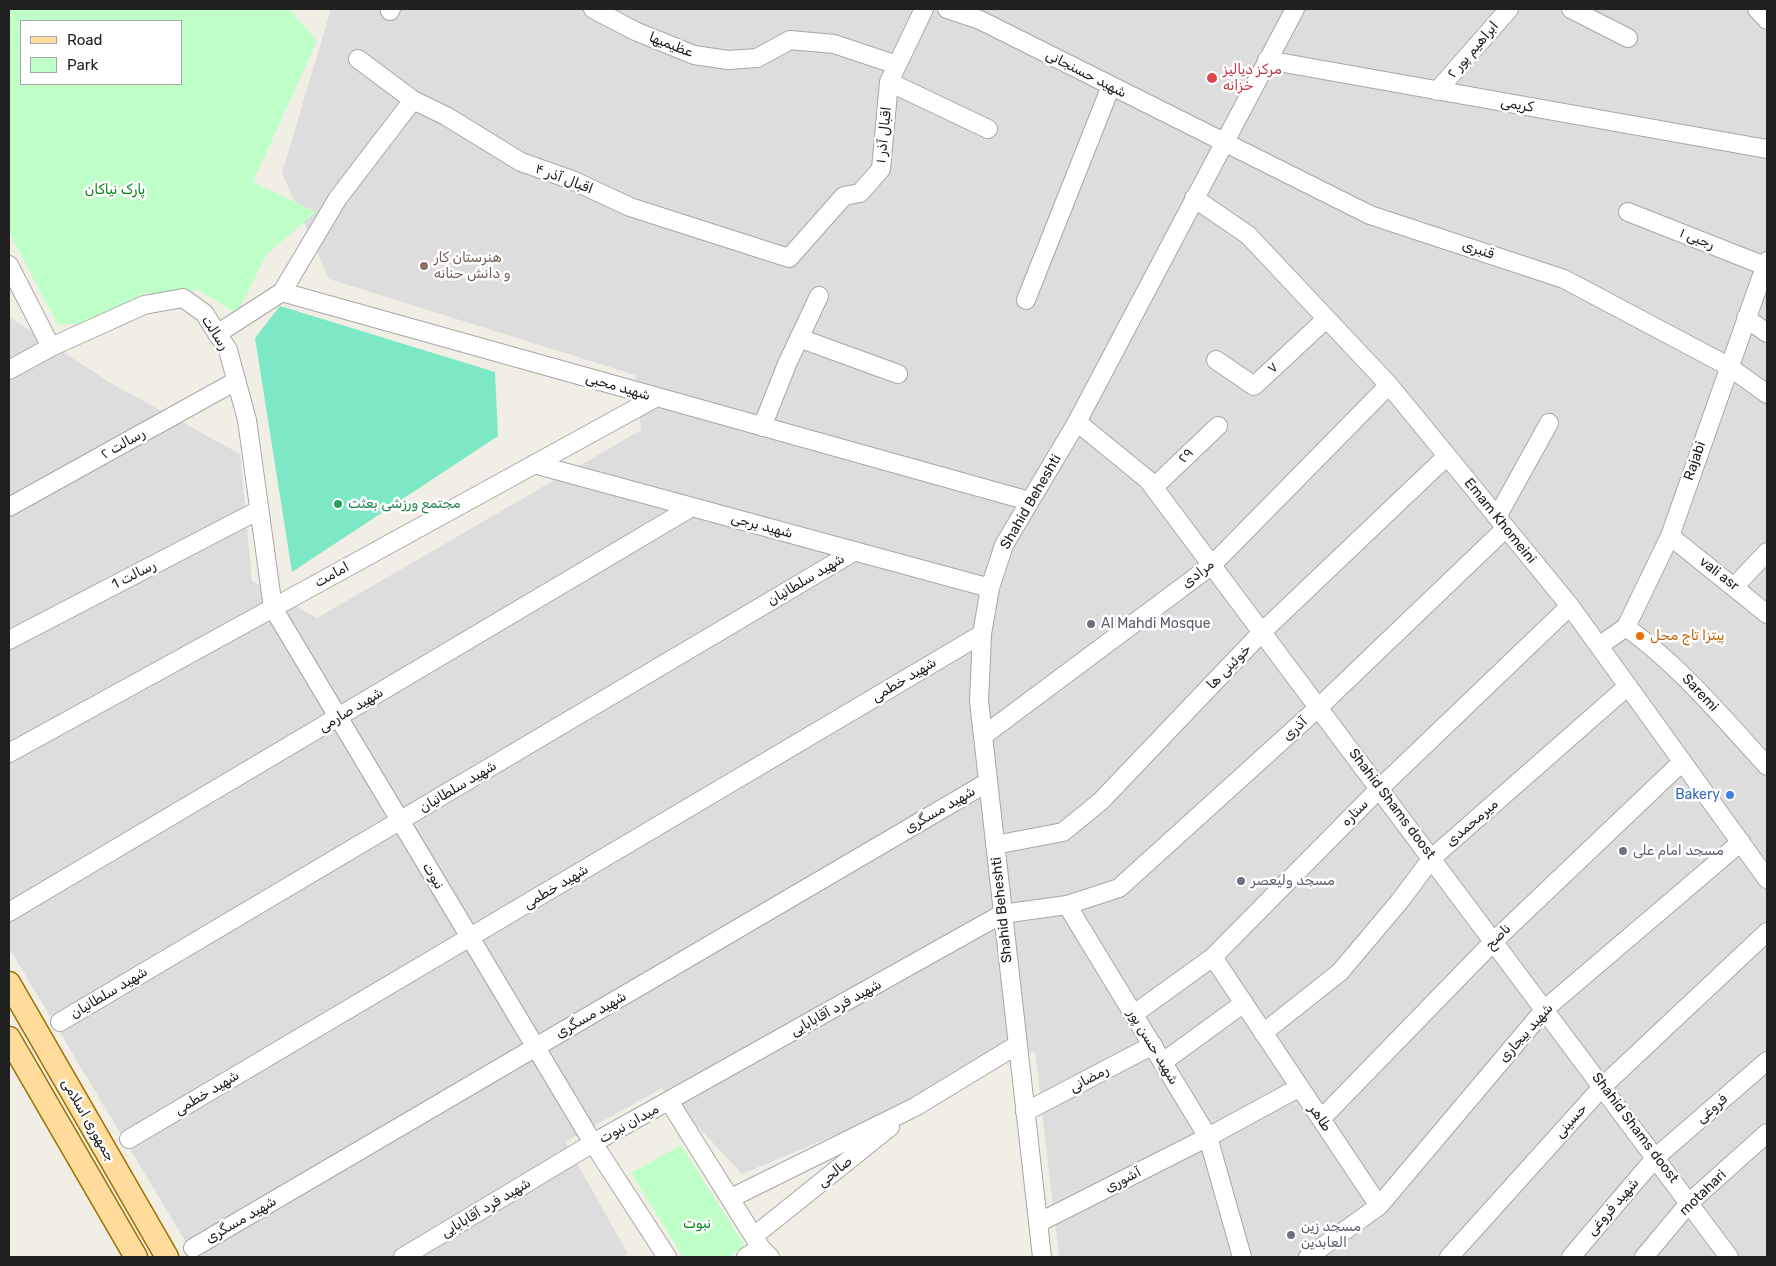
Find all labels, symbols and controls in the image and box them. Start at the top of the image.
street label: ابراهیم پور ۲ [1444,18,1502,82]
legend [20,20,182,85]
street label: عظیمیها [646,29,696,61]
text: Road [67,31,103,49]
street label: شهید حسنجانی [1043,46,1129,102]
text: Park [67,56,98,74]
place label: مرکز دیالیز خزانه [1223,62,1282,94]
marker: مرکز دیالیز خزانه [1205,71,1219,85]
street label: کریمی [1499,94,1535,116]
street label: اقبال آذر ۱ [873,106,895,164]
street label: اقبال آذر ۴ [533,160,595,198]
park label: پارک نیاکان [85,182,145,198]
street label: رجبی ۱ [1677,225,1717,253]
street label: قنبری [1460,237,1496,263]
place label: هنرستان کار و دانش حنانه [434,250,511,282]
marker: هنرستان کار و دانش حنانه [418,260,430,272]
street label: رسالت [198,313,232,353]
street label: ۷ [1264,359,1282,377]
street label: شهید محبی [584,370,652,404]
street label: رسالت ۲ [98,425,148,463]
street label: Rajabi [1681,439,1709,483]
street label: ۲۹ [1175,445,1197,467]
street label: Shahid Beheshti [997,452,1065,552]
street label: Emam Khomeini [1460,475,1540,567]
place label: مجتمع ورزشی بعثت [348,496,461,512]
marker: مجتمع ورزشی بعثت [332,498,344,510]
street label: شهید برجی [729,510,795,542]
street label: شهید سلطانیان [764,550,848,610]
street label: vali asr [1696,553,1742,595]
street label: مرادی [1178,556,1218,592]
street label: رسالت 1 [109,557,159,593]
street label: امامت [312,559,352,591]
place label: Al Mahdi Mosque [1101,616,1211,632]
marker: Al Mahdi Mosque [1085,618,1097,630]
place label: پیتزا تاج محل [1650,628,1725,644]
marker: پیتزا تاج محل [1634,630,1646,642]
street label: خوئینی ها [1203,641,1255,693]
street label: شهید خطمی [869,654,939,706]
street label: Saremi [1678,671,1722,715]
street label: شهید صارمی [316,684,386,736]
street label: آذری [1279,713,1311,745]
street label: Shahid Shams doost [1345,746,1439,862]
street label: شهید سلطانیان [416,757,500,817]
street label: شهید مسگری [902,783,978,837]
place label: Bakery [1675,787,1720,803]
marker: Bakery [1724,789,1736,801]
street label: ستاره [1338,796,1372,830]
street label: میرمحمدی [1442,796,1502,850]
place label: مسجد امام علی [1633,843,1724,859]
marker: مسجد امام علی [1617,845,1629,857]
street label: Shahid Beheshti [988,856,1016,964]
street label: نبوت [419,860,447,892]
street label: شهید خطمی [521,861,591,913]
place label: مسجد ولیعصر [1251,873,1335,889]
marker: مسجد ولیعصر [1235,875,1247,887]
street label: ناصح [1482,921,1514,953]
street label: شهید سلطانیان [67,963,151,1023]
street label: شهید فرد آقابابایی [787,976,885,1040]
street label: شهید مسگری [553,988,629,1042]
street label: شهید بیجاری [1495,1000,1557,1066]
street label: شهید حسن پور [1124,1006,1182,1088]
street label: رمضانی [1067,1062,1111,1096]
street label: شهید خطمی [172,1067,242,1119]
street label: Shahid Shams doost [1588,1070,1682,1186]
street label: جمهوری اسلامی [57,1076,119,1164]
street label: فروغی [1693,1091,1731,1127]
street label: حسینی [1551,1100,1591,1142]
street label: میدان نبوت [596,1101,662,1147]
street label: طاهر [1305,1101,1335,1135]
street label: صالحی [814,1153,856,1191]
street label: آشوری [1102,1164,1144,1196]
street label: motahari [1676,1167,1730,1219]
street label: شهید فرد آقابابایی [438,1175,534,1241]
street label: شهید فروغی [1583,1175,1643,1239]
street label: شهید مسگری [203,1193,279,1247]
park label: نبوت [683,1216,711,1232]
place label: مسجد زین العابدین [1301,1219,1361,1252]
marker: مسجد زین العابدین [1285,1229,1297,1241]

